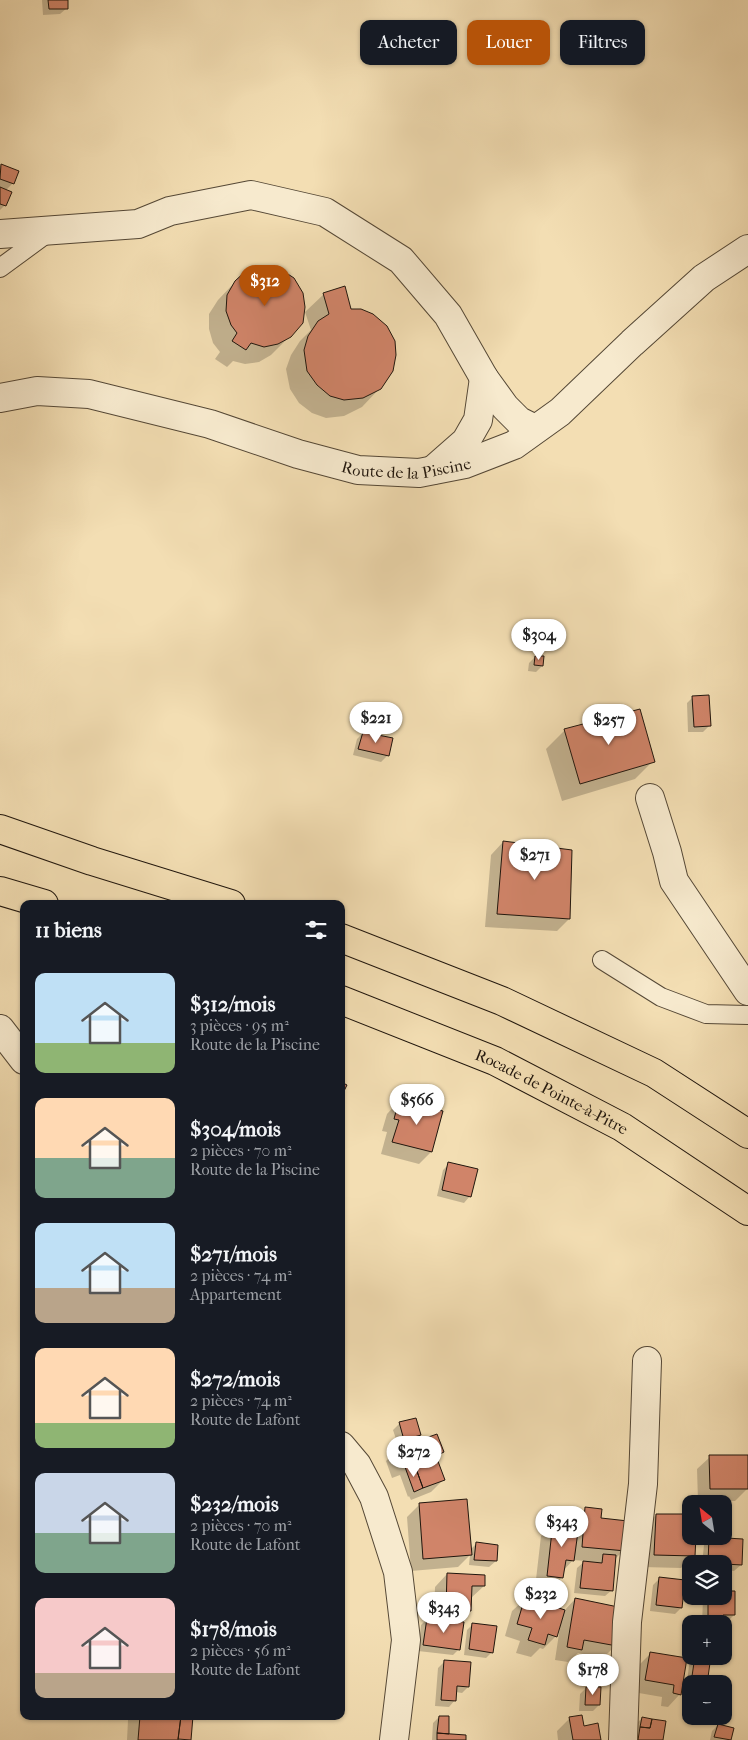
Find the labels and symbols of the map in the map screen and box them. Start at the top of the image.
pin: $312 [235,264,295,307]
street label: Route de la Piscine [339,454,474,483]
pin: $304 [509,618,569,661]
pin: $221 [346,702,406,744]
pin: $257 [579,704,639,746]
pin: $271 [505,838,565,881]
street label: Rocade de Pointe-à-Pitre [472,1045,632,1139]
pin: $566 [387,1084,447,1126]
pin: $272 [384,1436,444,1478]
north arrow [682,1495,732,1545]
pin: $343 [532,1506,592,1548]
pin: $232 [511,1578,571,1620]
pin: $343 [414,1592,474,1634]
pin: $178 [563,1654,623,1696]

